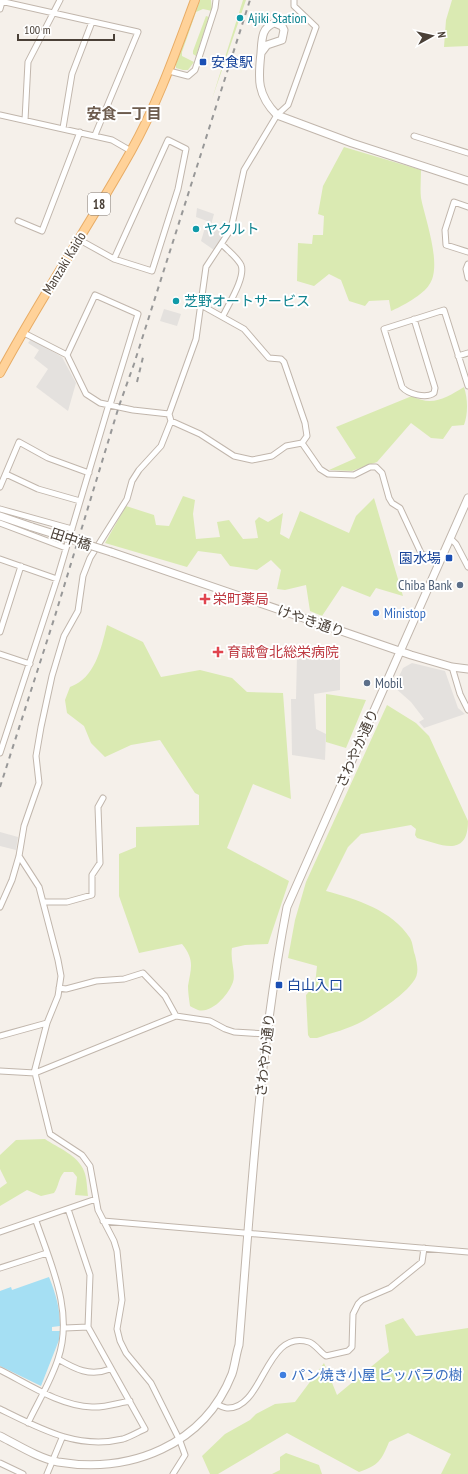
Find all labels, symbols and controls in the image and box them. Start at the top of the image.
place label: Ajiki Station [248,9,307,27]
marker: Ajiki Station [235,13,245,23]
scale bar [18,16,114,42]
north arrow [412,16,452,56]
text: 100 m [24,22,51,37]
text: N [435,31,449,39]
place label: 安食駅 [211,53,253,71]
marker: 安食駅 [198,57,208,67]
district label: 安食一丁目 [86,104,162,123]
road number: 18 [88,193,110,215]
place label: ヤクルト [204,220,260,238]
marker: ヤクルト [191,224,201,234]
street label: Manzaki Kaido [38,228,90,298]
place label: 芝野オートサービス [184,292,310,310]
marker: 芝野オートサービス [171,296,181,306]
street label: 田中橋 [48,524,94,554]
place label: 園水場 [399,549,441,567]
marker: 園水場 [444,553,454,563]
place label: Chiba Bank [398,576,453,594]
marker: Chiba Bank [455,580,465,590]
place label: 栄町薬局 [213,590,269,608]
marker: 栄町薬局 [200,594,210,604]
street label: けやき通り [275,601,347,641]
place label: Ministop [384,604,426,622]
marker: Ministop [371,608,381,618]
place label: 育誠會北総栄病院 [227,643,339,661]
marker: 育誠會北総栄病院 [212,646,224,658]
place label: Mobil [375,674,403,692]
marker: Mobil [362,678,372,688]
street label: さわやか通り [332,706,382,790]
place label: 白山入口 [287,976,343,994]
marker: 白山入口 [274,980,284,990]
street label: さわやか通り [252,1012,278,1098]
place label: パン焼き小屋 ピッパラの樹 [291,1366,463,1384]
marker: パン焼き小屋 ピッパラの樹 [278,1370,288,1380]

